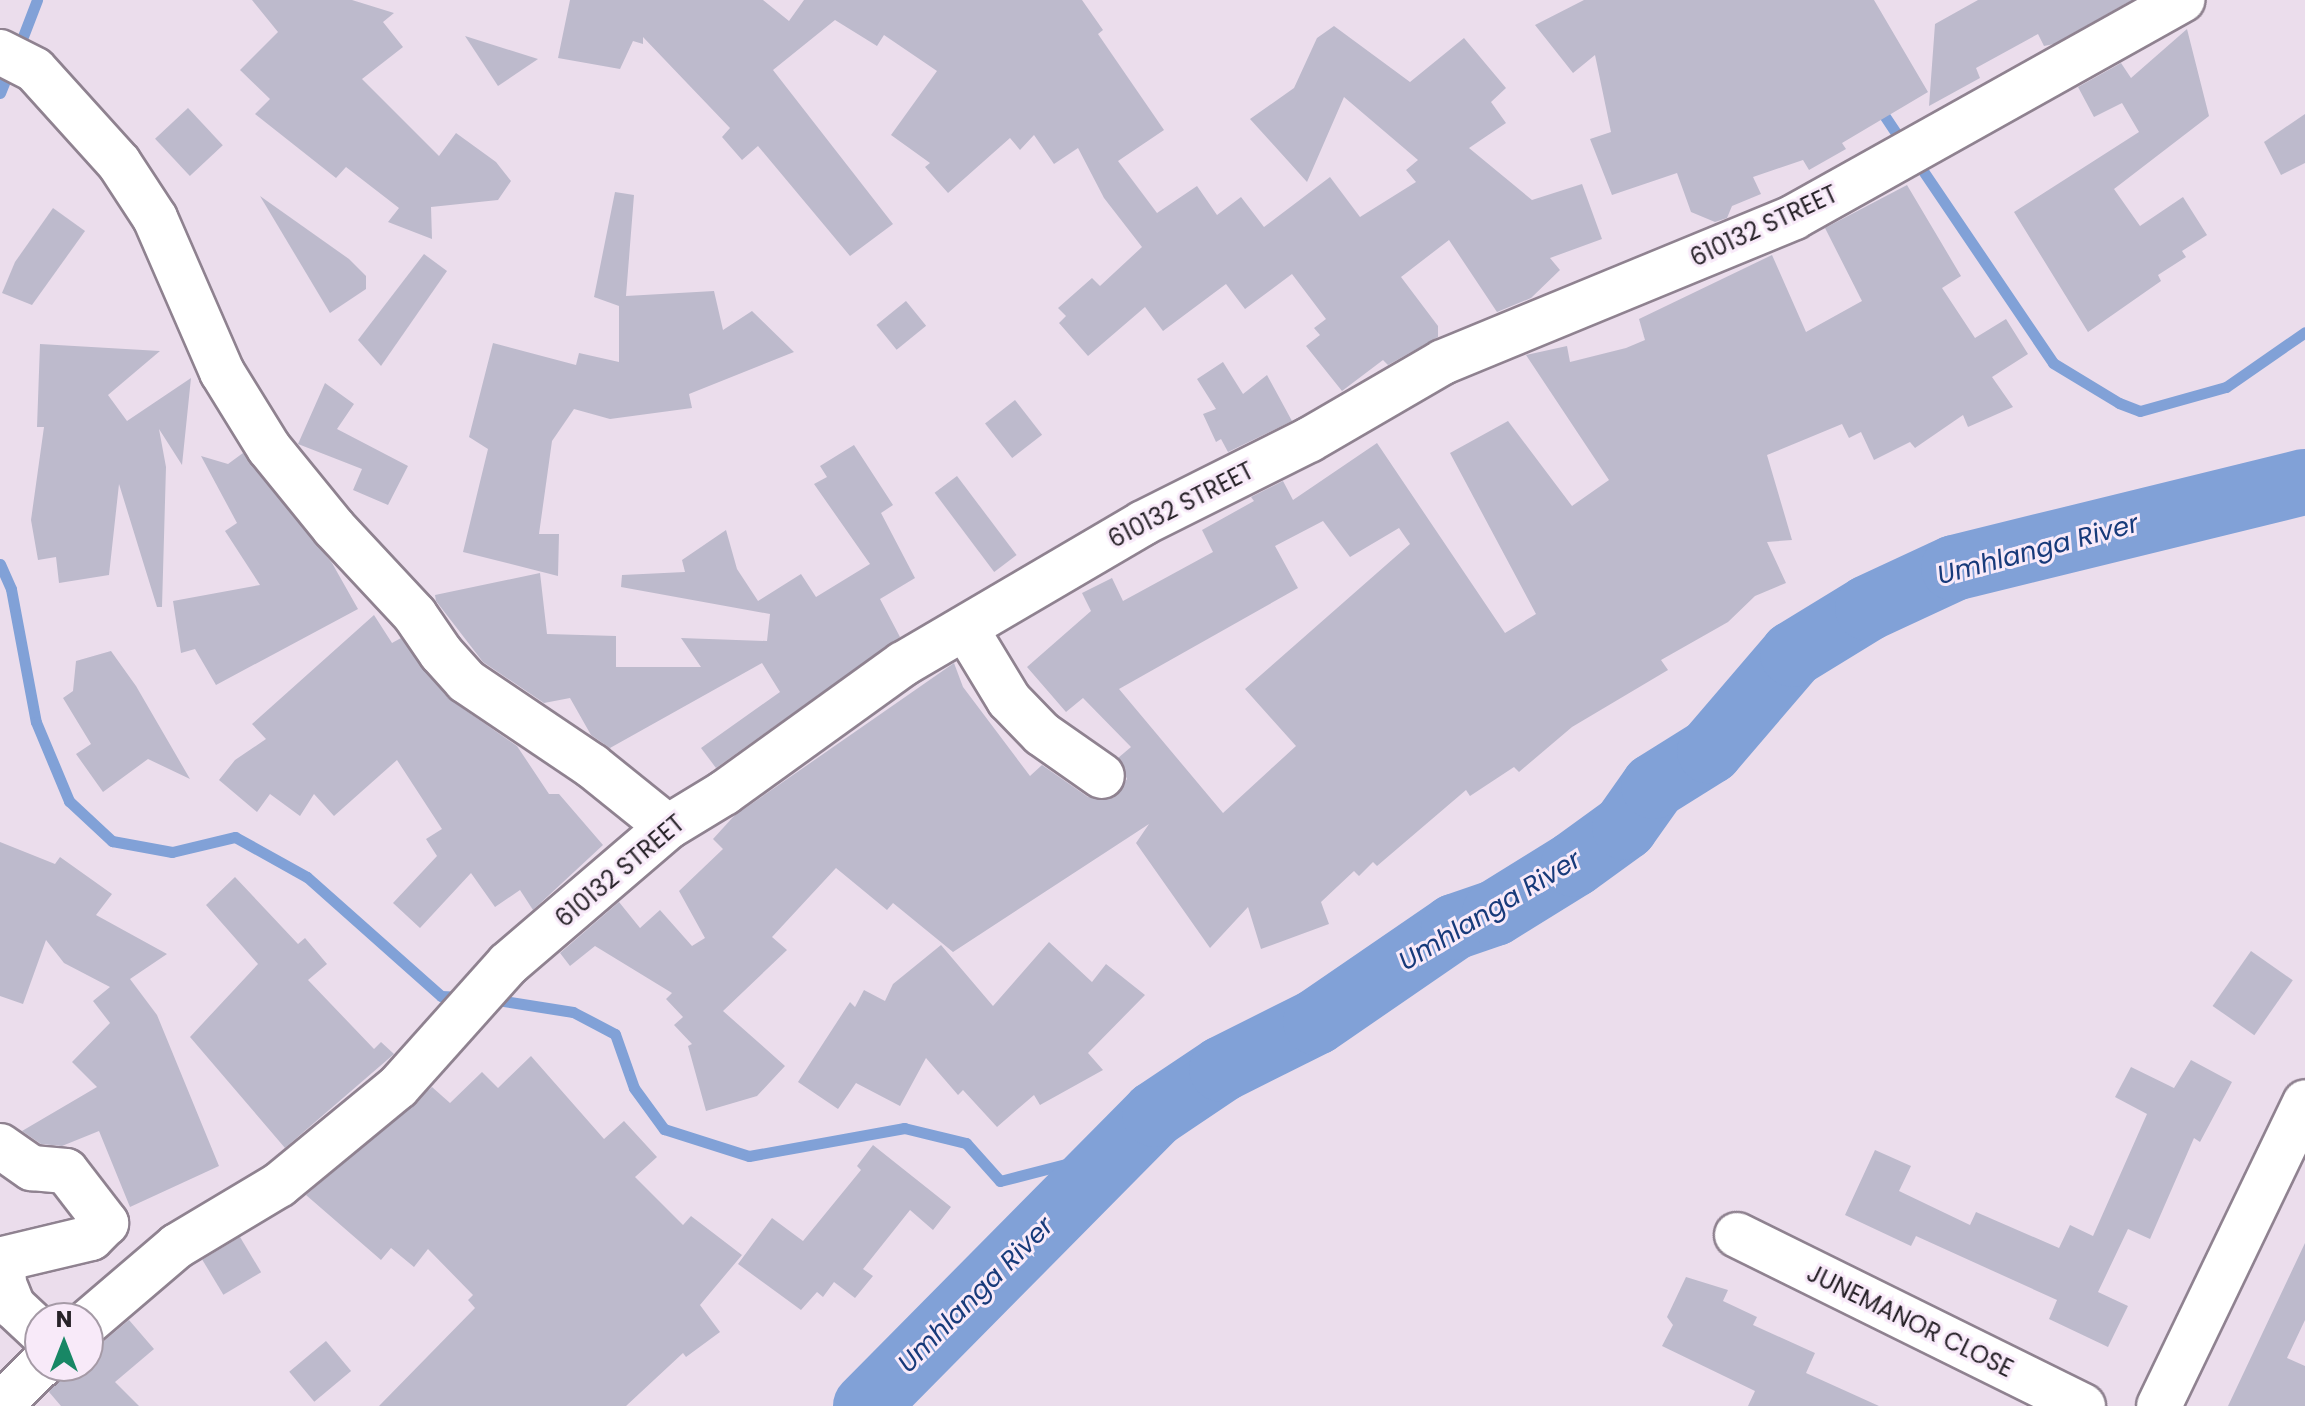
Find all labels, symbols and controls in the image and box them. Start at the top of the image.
street label: 610132 STREET [1686,179,1842,273]
street label: 610132 STREET [1103,456,1259,554]
water label: Umhlanga River [1934,508,2142,592]
street label: 610132 STREET [550,809,690,933]
water label: Umhlanga River [1393,844,1587,978]
water label: Umhlanga River [892,1211,1060,1379]
street label: JUNEMANOR CLOSE [1802,1259,2018,1383]
north arrow [24,1302,104,1382]
text: N [56,1304,72,1335]

